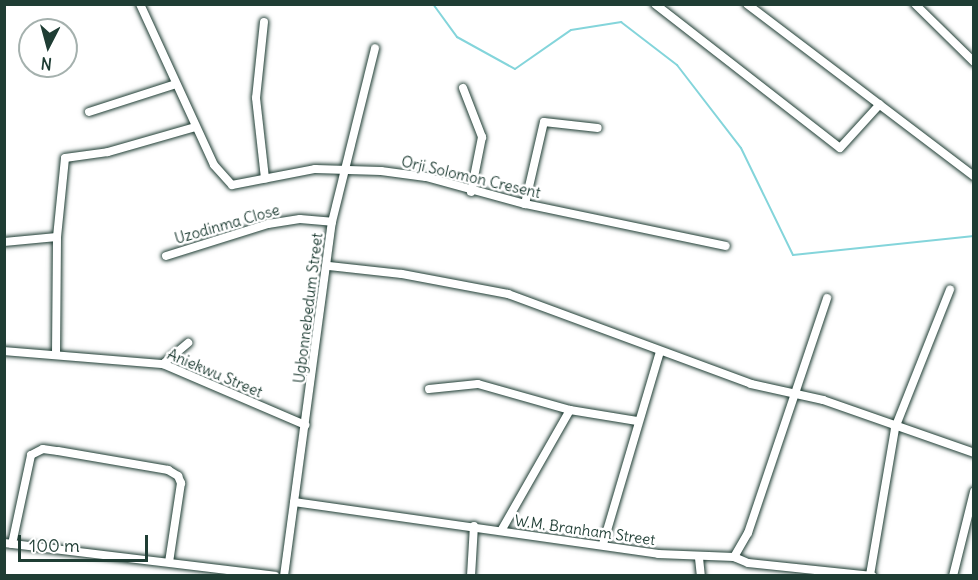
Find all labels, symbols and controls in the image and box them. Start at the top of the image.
north arrow [18,18,78,78]
text: N [40,53,53,74]
street label: Orji Solomon Cresent [400,152,542,202]
street label: Uzodinma Close [172,200,282,248]
street label: Ugbonnebedum Street [290,232,326,384]
street label: Aniekwu Street [165,345,265,401]
street label: W.M. Branham Street [513,511,657,549]
scale bar [21,523,152,561]
text: 100 m [29,534,80,557]

